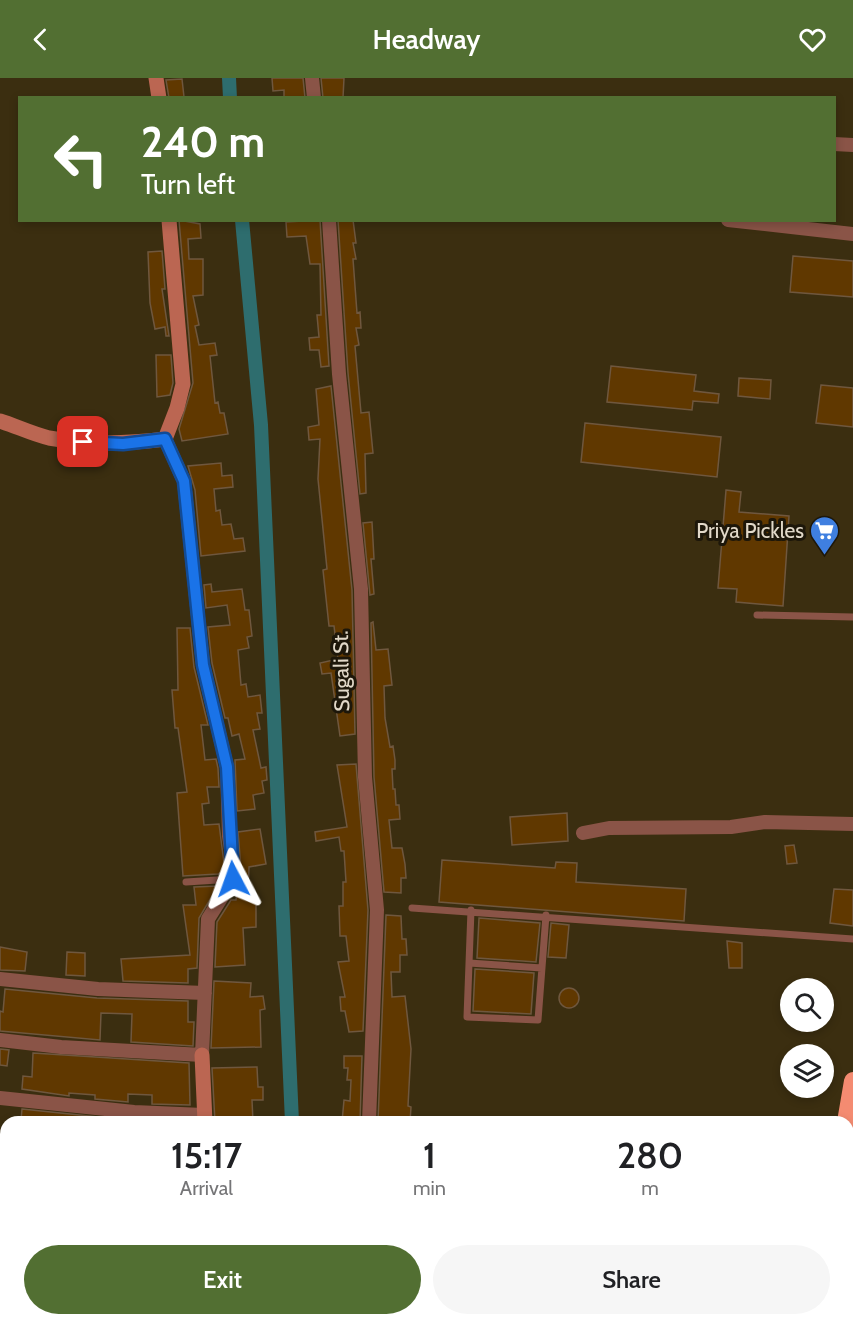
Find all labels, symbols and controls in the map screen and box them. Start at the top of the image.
icon: back [24,23,57,56]
text: Headway [373,23,480,56]
icon: heart [796,23,829,56]
text: 240 m [141,116,265,168]
icon: left [42,120,120,198]
text: Turn left [141,168,235,201]
pin [57,416,108,467]
icon: arrive [66,425,99,458]
supermarket icon: Priya Pickles [809,514,841,556]
place label: Priya Pickles [696,518,804,543]
street label: Sugali St. [328,630,354,712]
position arrow [201,847,265,911]
map controls [780,978,834,1098]
button: search [780,978,834,1032]
button: layers [780,1044,834,1098]
text: 15:17 [171,1133,242,1177]
text: 1 [423,1133,436,1177]
text: 280 [617,1133,683,1177]
text: Arrival [180,1176,233,1200]
text: min [413,1176,446,1200]
text: m [641,1176,659,1200]
button: Exit [24,1245,421,1314]
button: Share [433,1245,830,1314]

